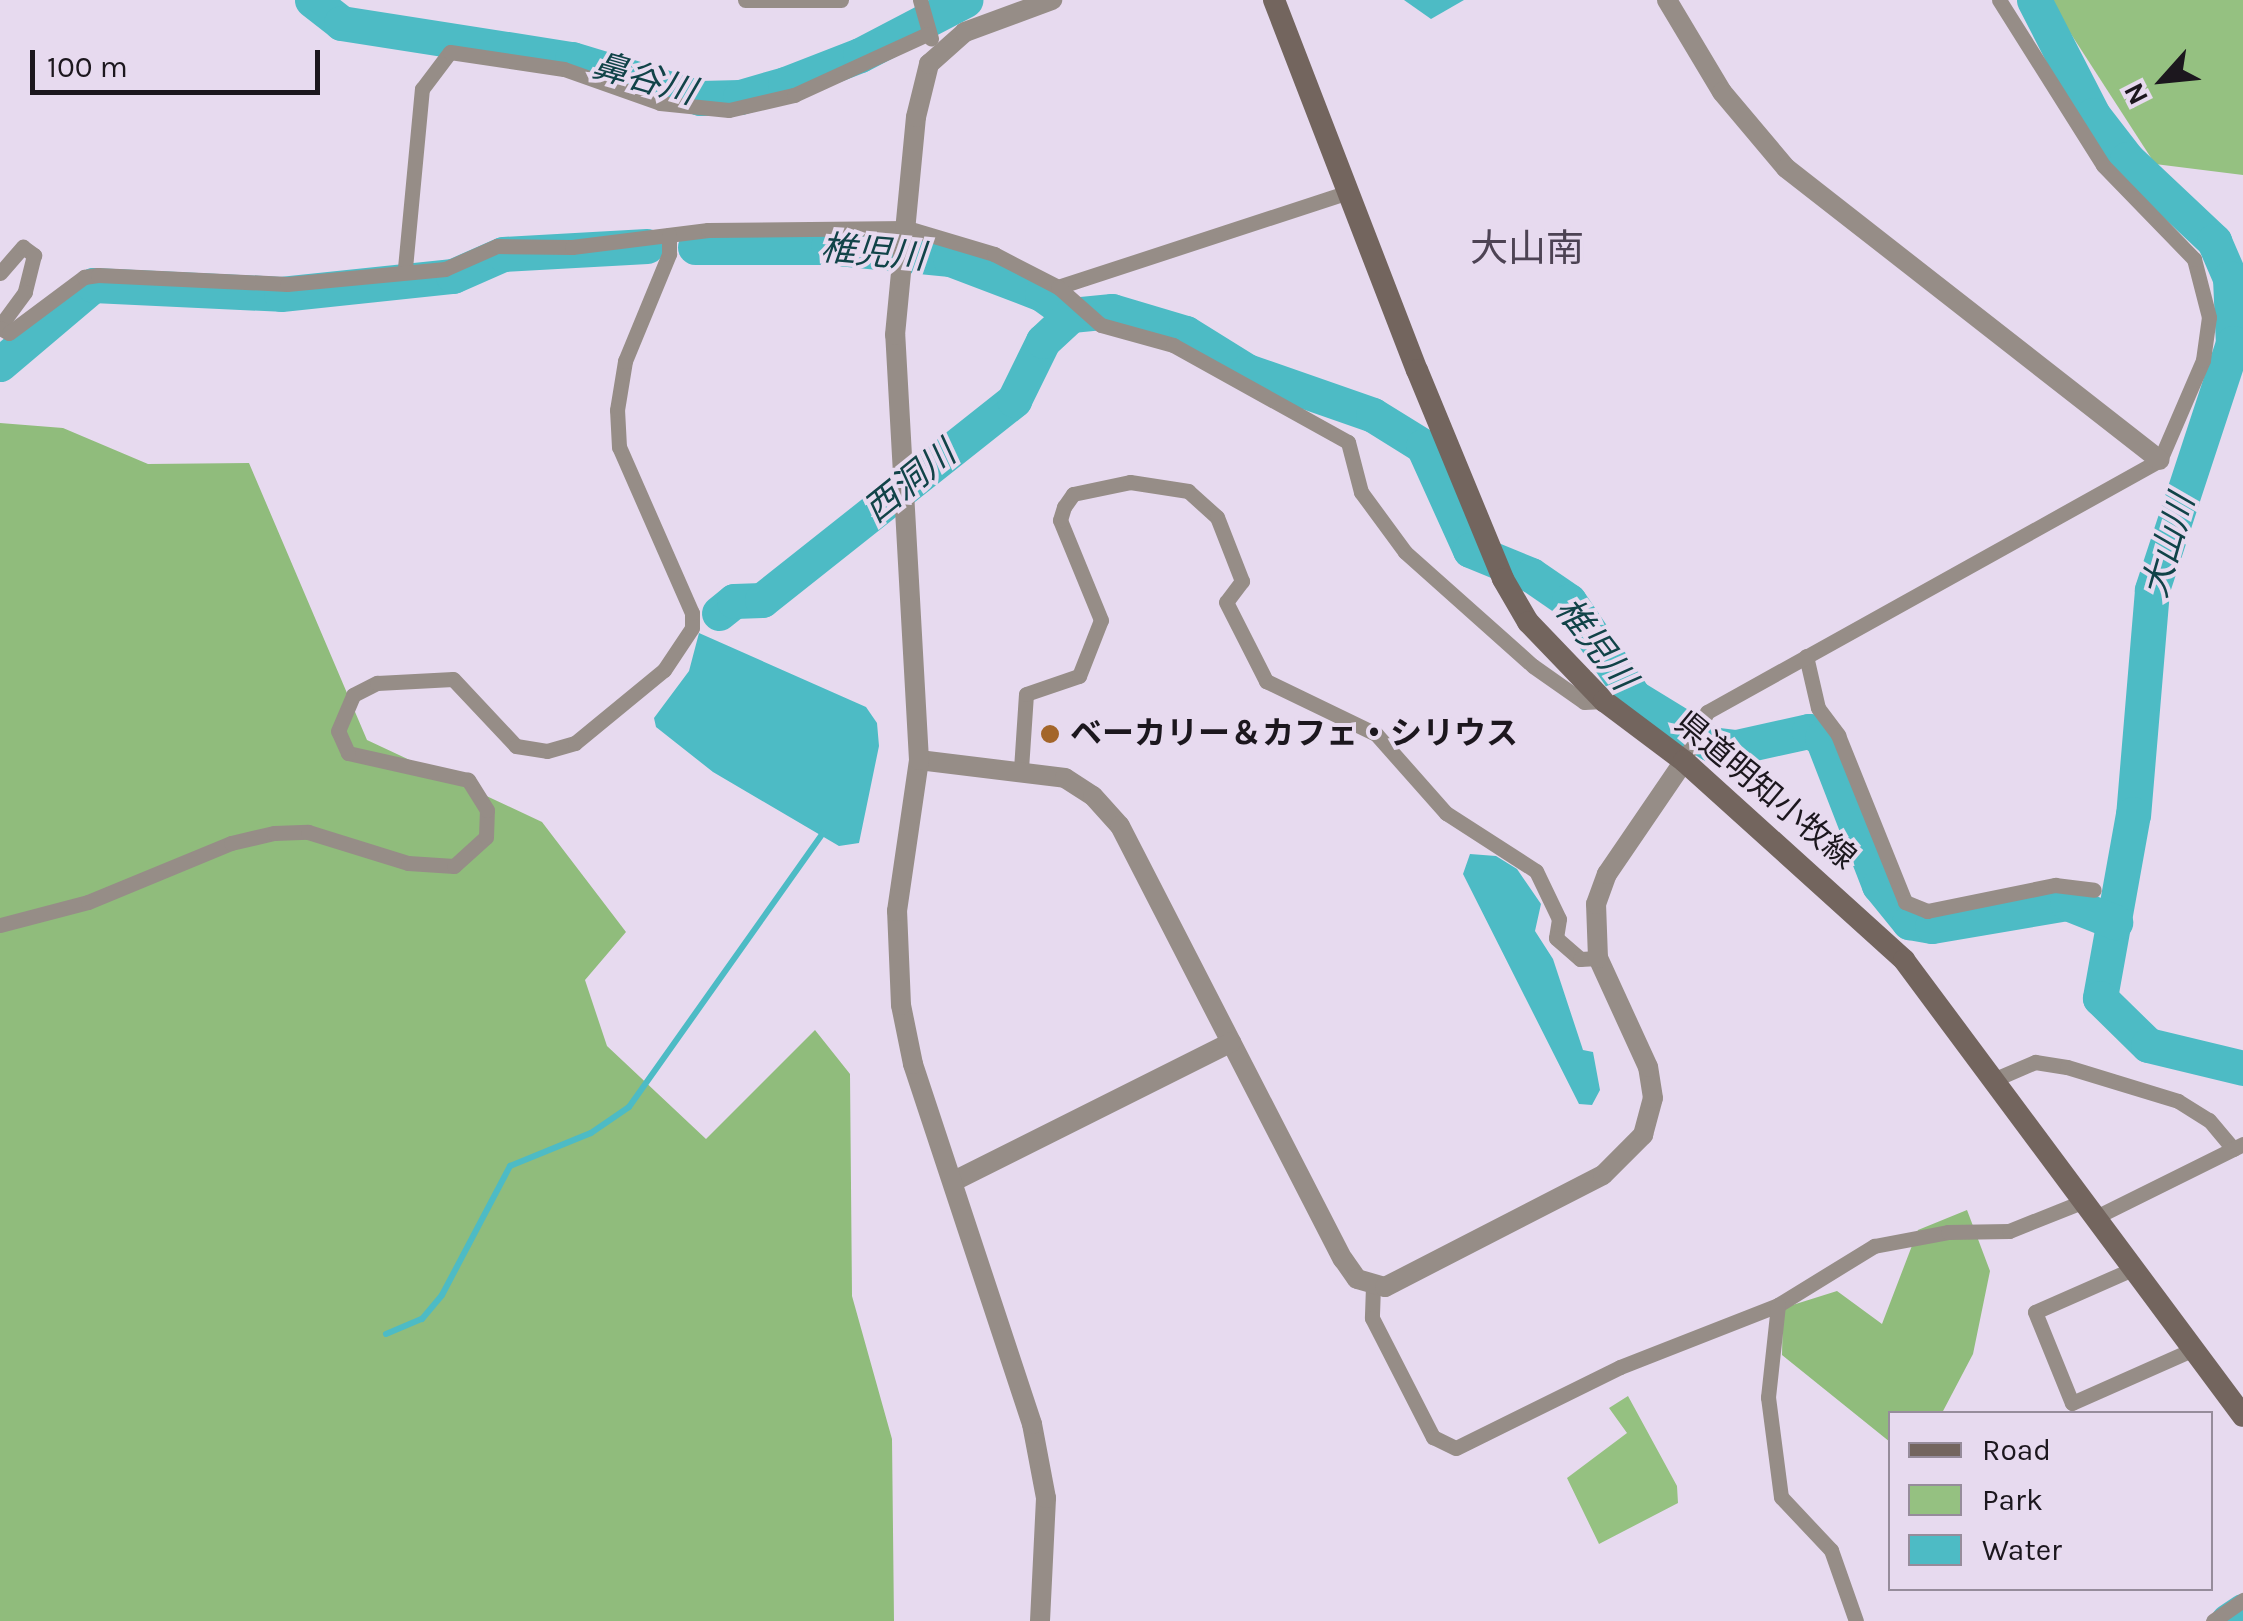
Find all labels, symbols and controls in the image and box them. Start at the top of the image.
scale bar [35,30,325,92]
north arrow [2113,30,2213,130]
water label: 鼻谷川 [588,44,700,114]
text: 100 m [47,49,128,85]
text: N [2117,77,2155,110]
district label: 大山南 [1470,226,1584,272]
water label: 椎児川 [819,228,927,278]
water label: 西洞川 [856,433,964,531]
water label: 大山川 [2134,490,2204,602]
water label: 椎児川 [1546,590,1644,698]
street label: 県道明知小牧線 [1667,704,1863,878]
place label: ベーカリー＆カフェ・シリウス [1070,715,1518,753]
marker: ベーカリー＆カフェ・シリウス [1039,723,1061,745]
legend [1888,1411,2213,1591]
text: Road [1982,1432,2051,1468]
text: Park [1982,1482,2043,1518]
text: Water [1982,1532,2062,1568]

